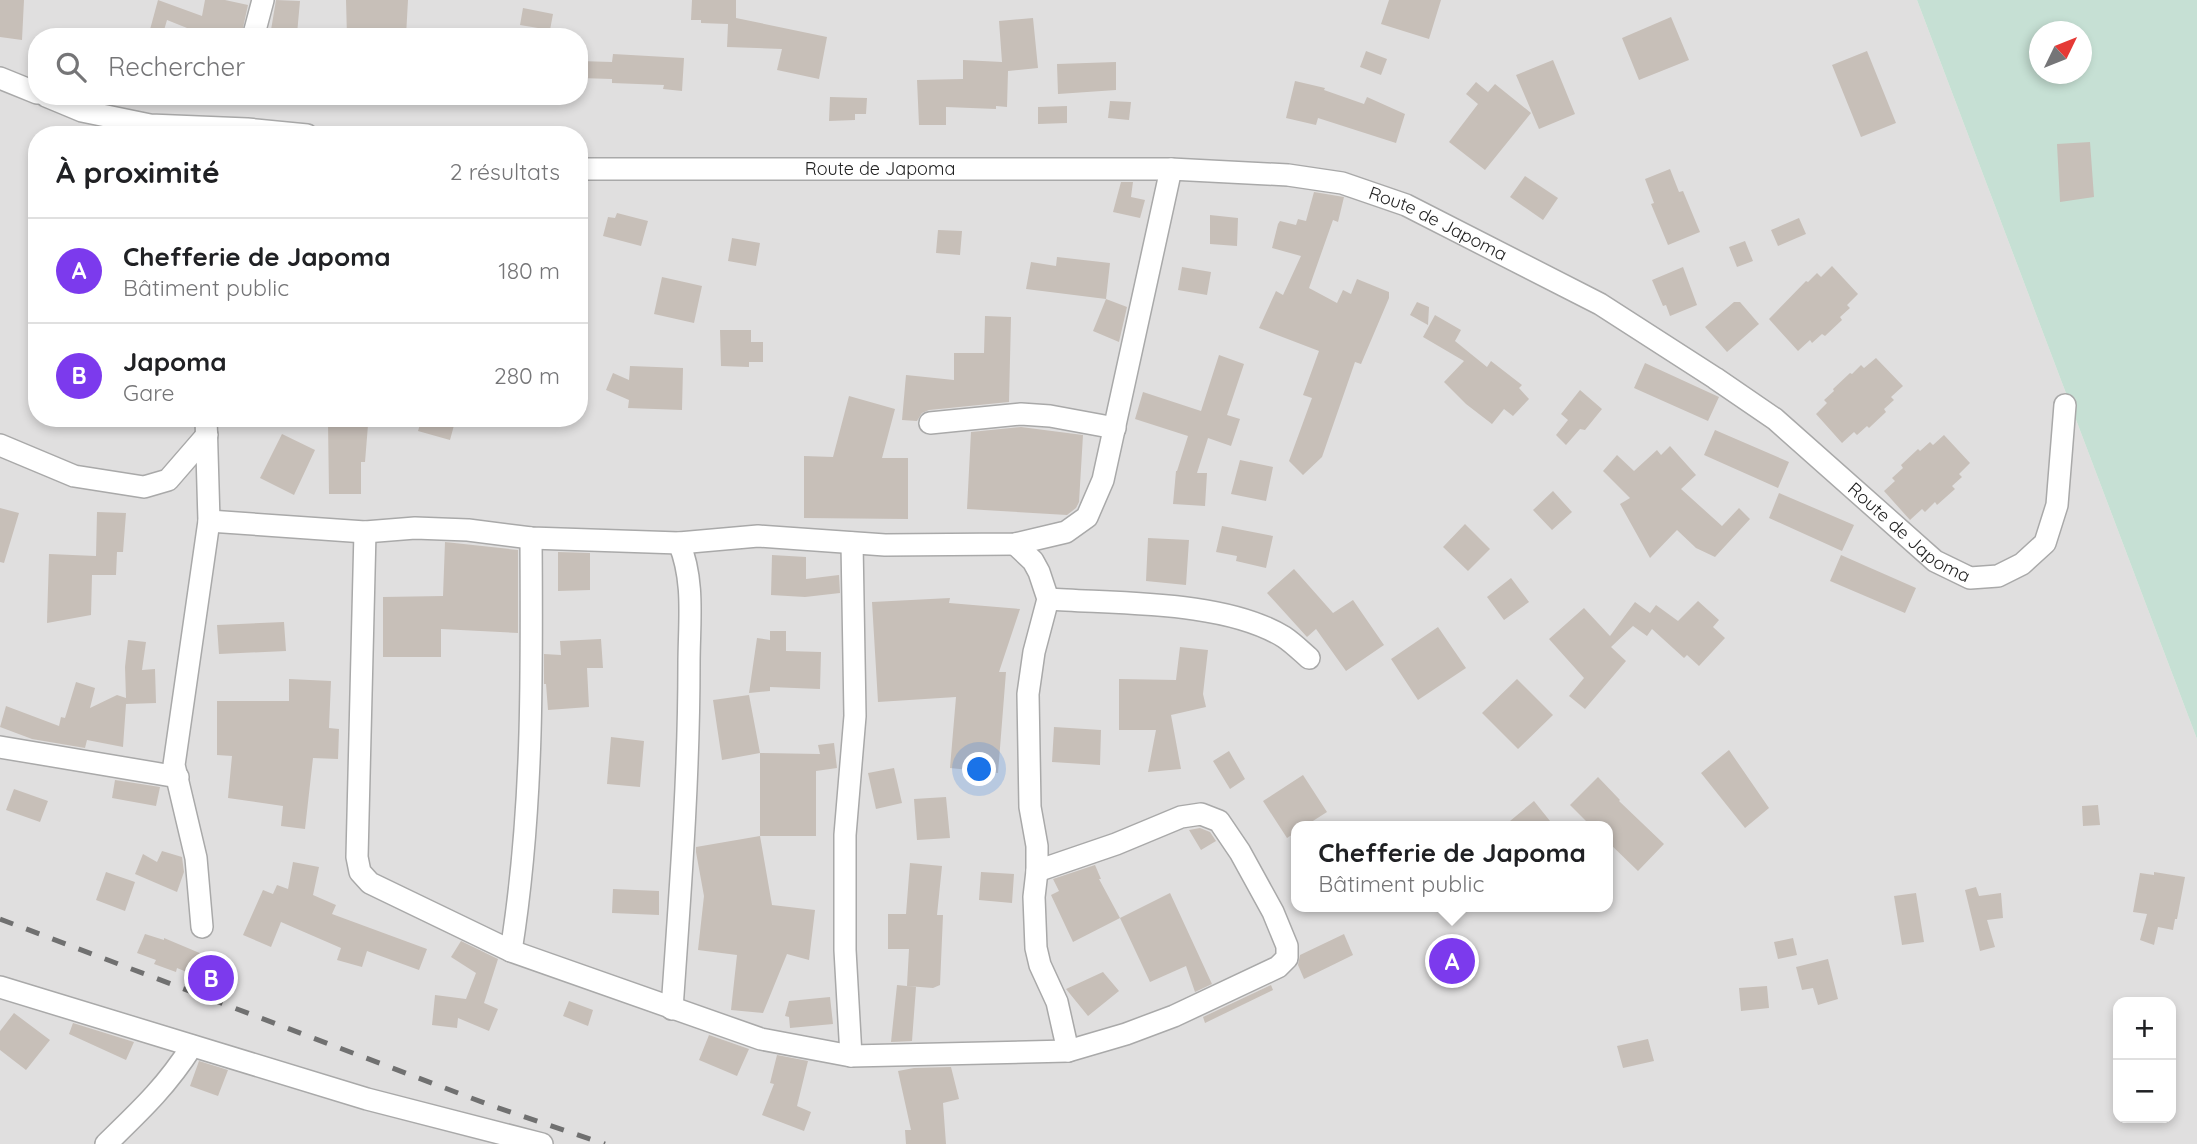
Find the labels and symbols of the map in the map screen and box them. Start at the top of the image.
north arrow [2029,21,2092,84]
street label: Route de Japoma [805,157,955,180]
street label: Route de Japoma [1366,181,1511,266]
street label: Route de Japoma [1843,477,1974,587]
your location [962,752,996,786]
pin: A [1429,935,1475,987]
pin: B [188,952,234,1004]

